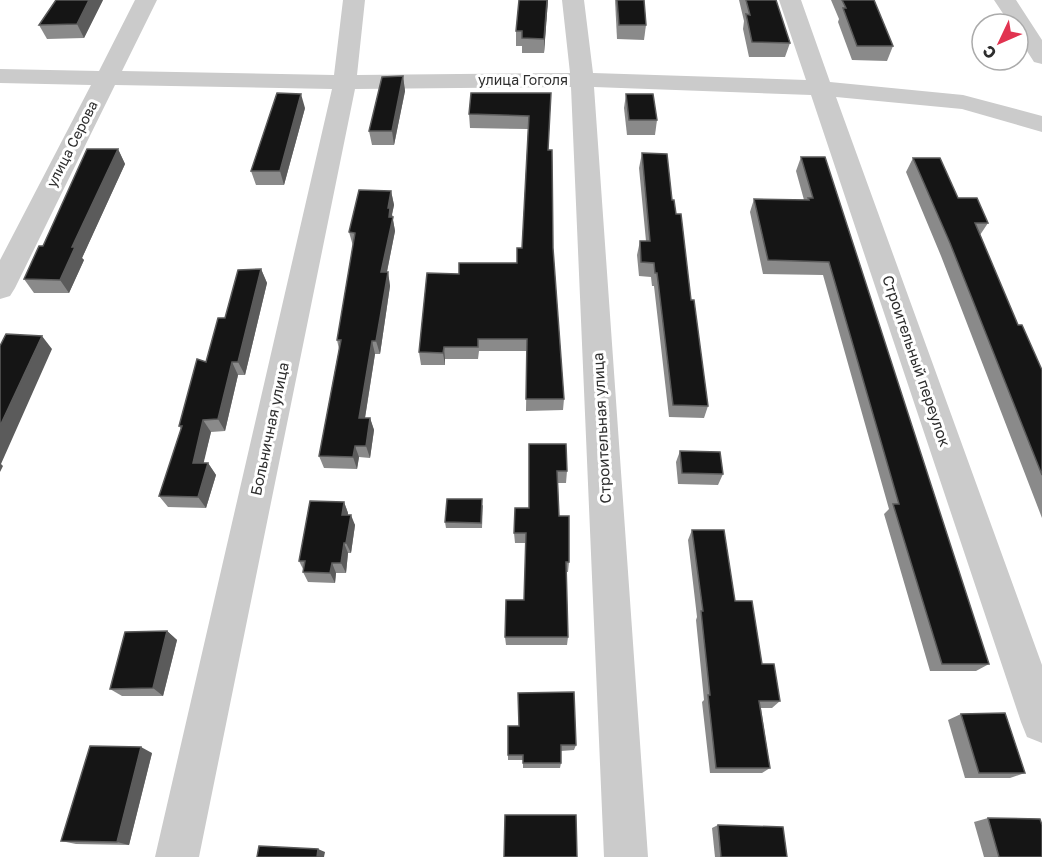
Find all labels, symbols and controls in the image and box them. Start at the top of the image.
north arrow [970,12,1030,72]
text: С [978,41,1000,63]
street label: улица Гоголя [478,71,568,88]
street label: улица Серова [42,98,101,190]
street label: Строительный переулок [879,273,955,449]
street label: Строительная улица [588,352,614,504]
street label: Больничная улица [246,360,292,497]

